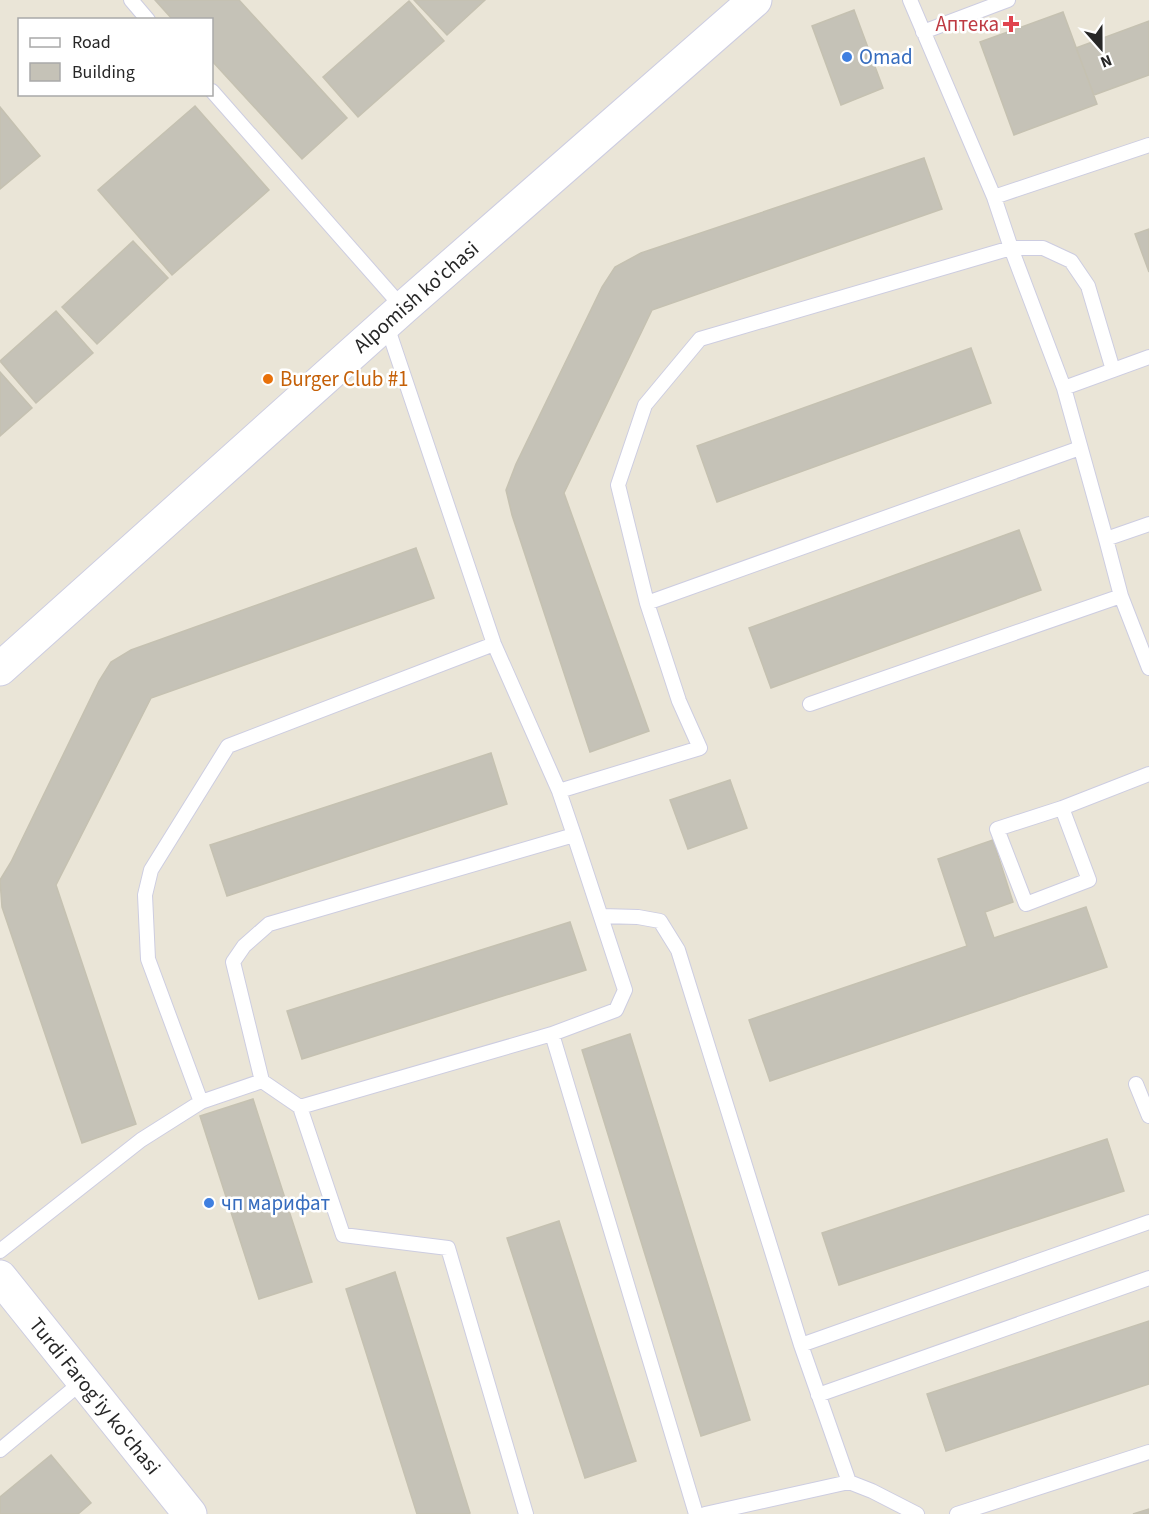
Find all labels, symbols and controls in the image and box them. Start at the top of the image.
place label: Аптека [935,9,999,39]
marker: Аптека [1004,17,1018,31]
legend [18,18,213,96]
north arrow [1071,18,1131,78]
text: Road [72,30,111,55]
place label: Omad [859,42,913,72]
text: N [1097,49,1115,73]
marker: Omad [840,50,854,64]
text: Building [72,60,135,85]
street label: Alpomish ko'chasi [347,234,485,360]
place label: Burger Club #1 [280,364,409,394]
marker: Burger Club #1 [261,372,275,386]
place label: чп марифат [221,1188,330,1218]
marker: чп марифат [202,1196,216,1210]
street label: Turdi Farog'iy ko'chasi [22,1311,168,1481]

